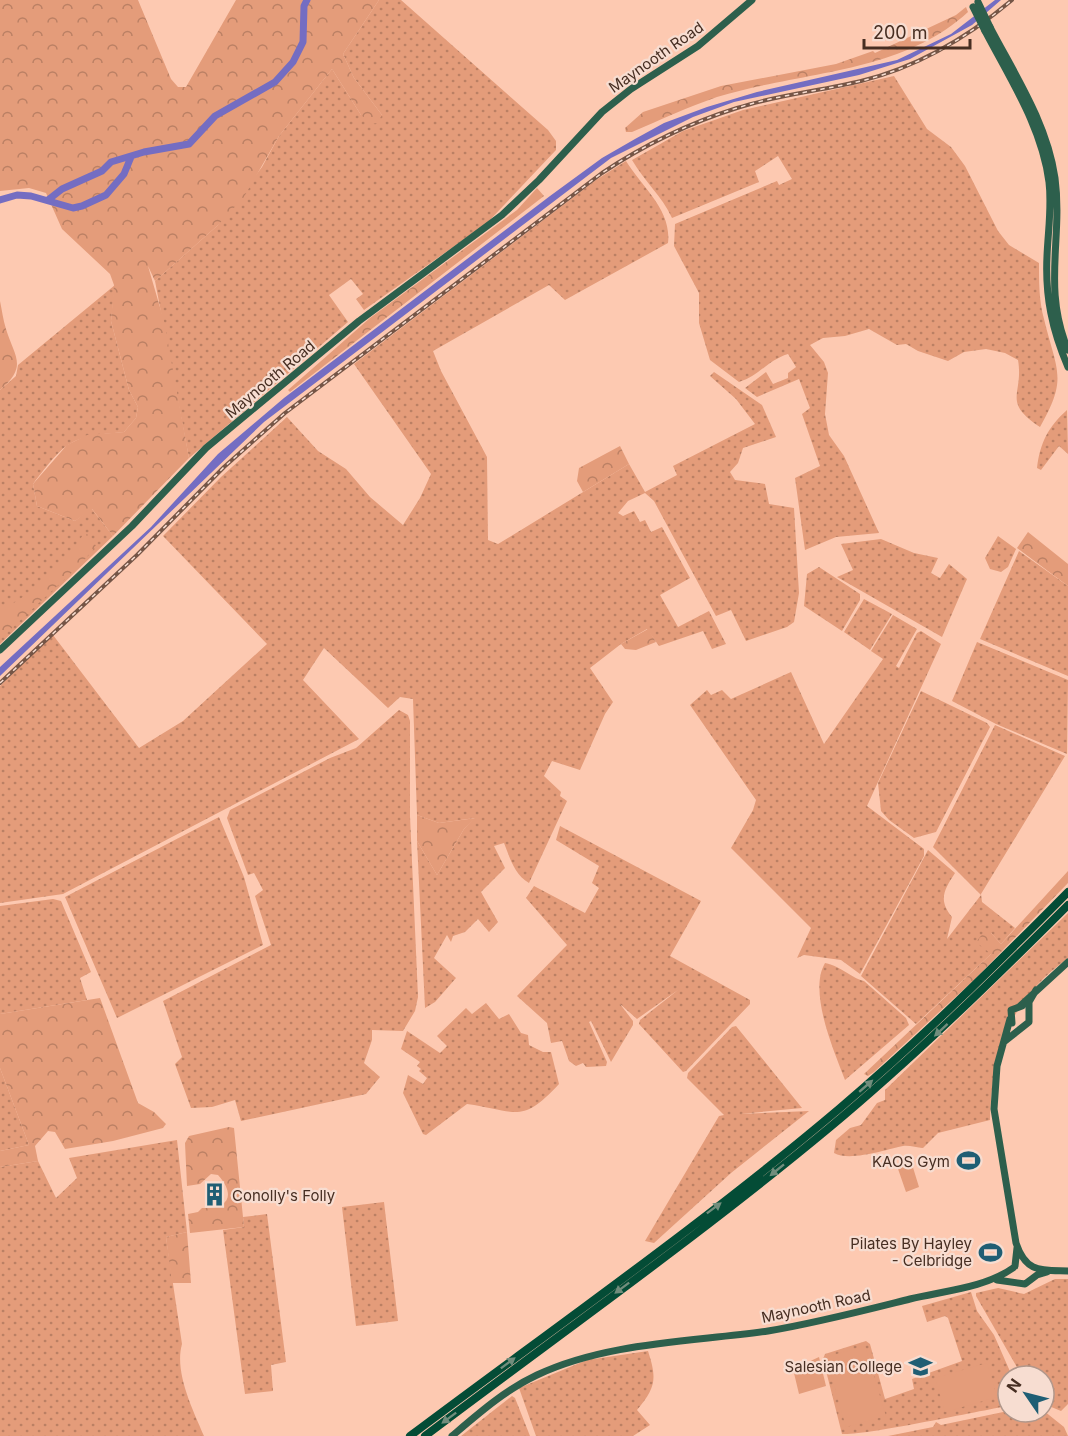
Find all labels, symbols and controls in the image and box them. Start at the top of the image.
scale bar [864,12,970,50]
street label: Maynooth Road [605,17,707,97]
text: 200 m [873,22,928,43]
street label: Maynooth Road [221,336,319,422]
one-way arrow [934,1022,948,1036]
one-way arrow [858,1079,874,1092]
sports icon: KAOS Gym [955,1148,981,1174]
place label: KAOS Gym [872,1152,950,1171]
one-way arrow [769,1164,785,1177]
building icon: Conolly's Folly [201,1182,227,1208]
place label: Conolly's Folly [232,1186,336,1205]
one-way arrow [705,1202,721,1214]
place label: Pilates By Hayley - Celbridge [850,1234,973,1270]
sports icon: Pilates By Hayley - Celbridge [977,1239,1003,1265]
one-way arrow [614,1282,630,1294]
street label: Maynooth Road [760,1285,872,1327]
school or university icon: Salesian College [907,1353,933,1379]
one-way arrow [499,1357,515,1369]
place label: Salesian College [785,1357,902,1376]
north arrow [996,1364,1056,1424]
text: N [1002,1375,1025,1396]
one-way arrow [441,1412,457,1424]

